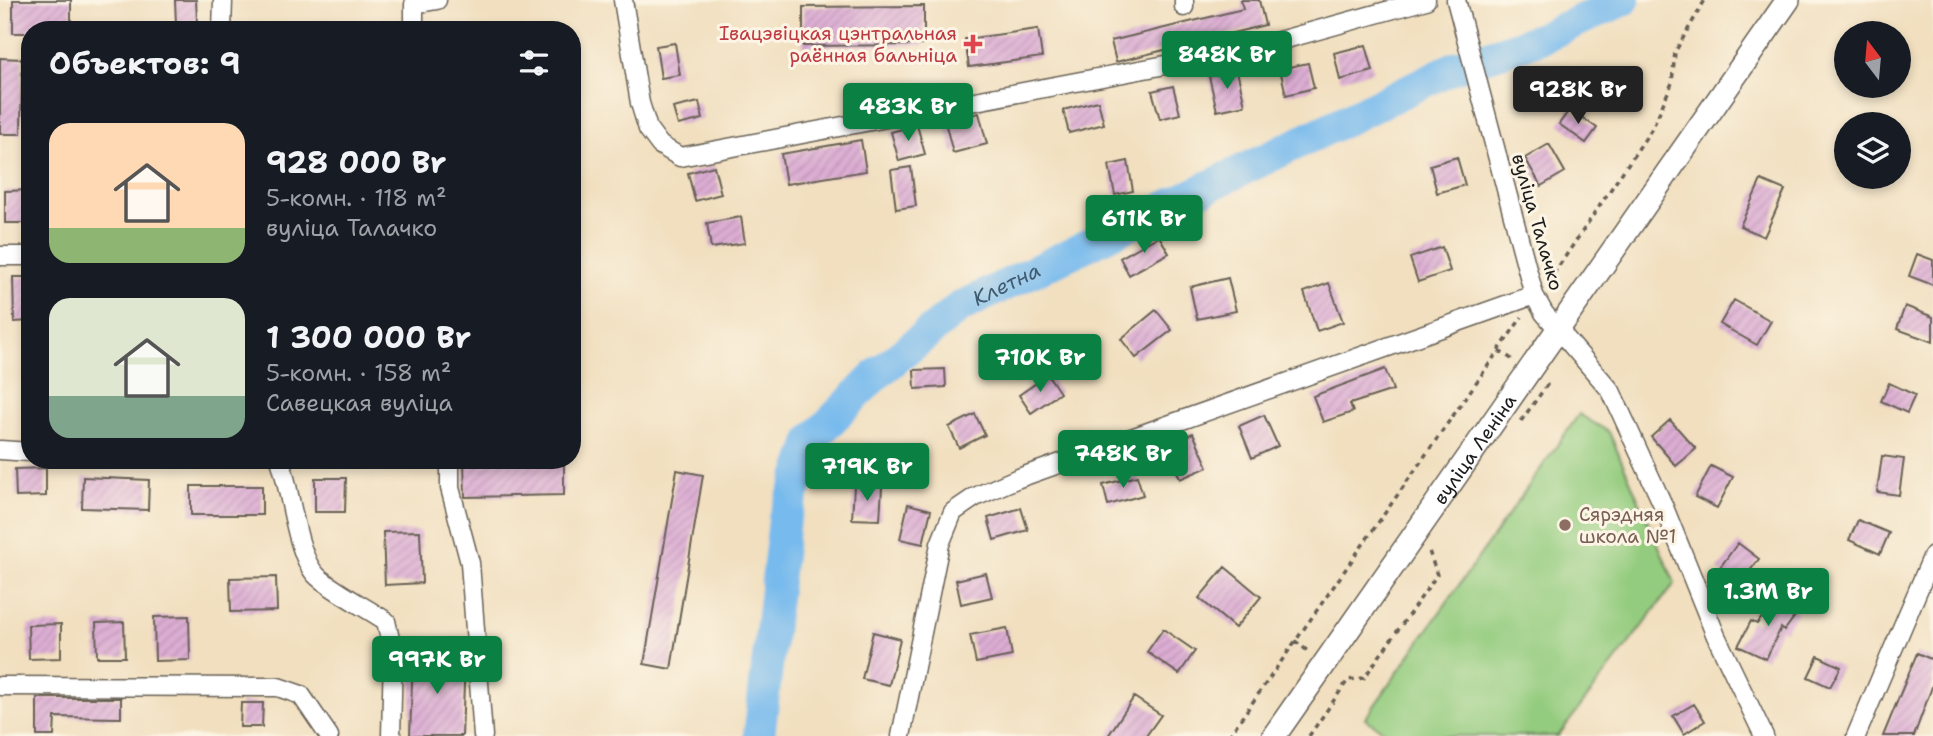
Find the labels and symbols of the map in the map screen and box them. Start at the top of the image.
place label: Івацэвіцкая цэнтральная раённая бальніца [719,21,957,68]
north arrow [1834,21,1911,98]
pin: 848K Br [1162,32,1292,91]
marker: Івацэвіцкая цэнтральная раённая бальніца [963,34,983,54]
pin: 928K Br [1513,66,1643,126]
pin: 483K Br [843,83,973,143]
street label: вуліца Талачко [1506,151,1569,294]
pin: 611K Br [1079,196,1209,255]
water label: Клетна [968,256,1045,313]
pin: 710K Br [975,334,1105,394]
street label: вуліца Леніна [1428,389,1522,509]
pin: 748K Br [1058,430,1188,490]
pin: 719K Br [802,444,932,503]
place label: Сярэдняя школа №1 [1579,502,1676,549]
marker: Сярэдняя школа №1 [1557,517,1573,533]
pin: 1.3M Br [1703,568,1833,628]
pin: 997K Br [372,636,502,696]

